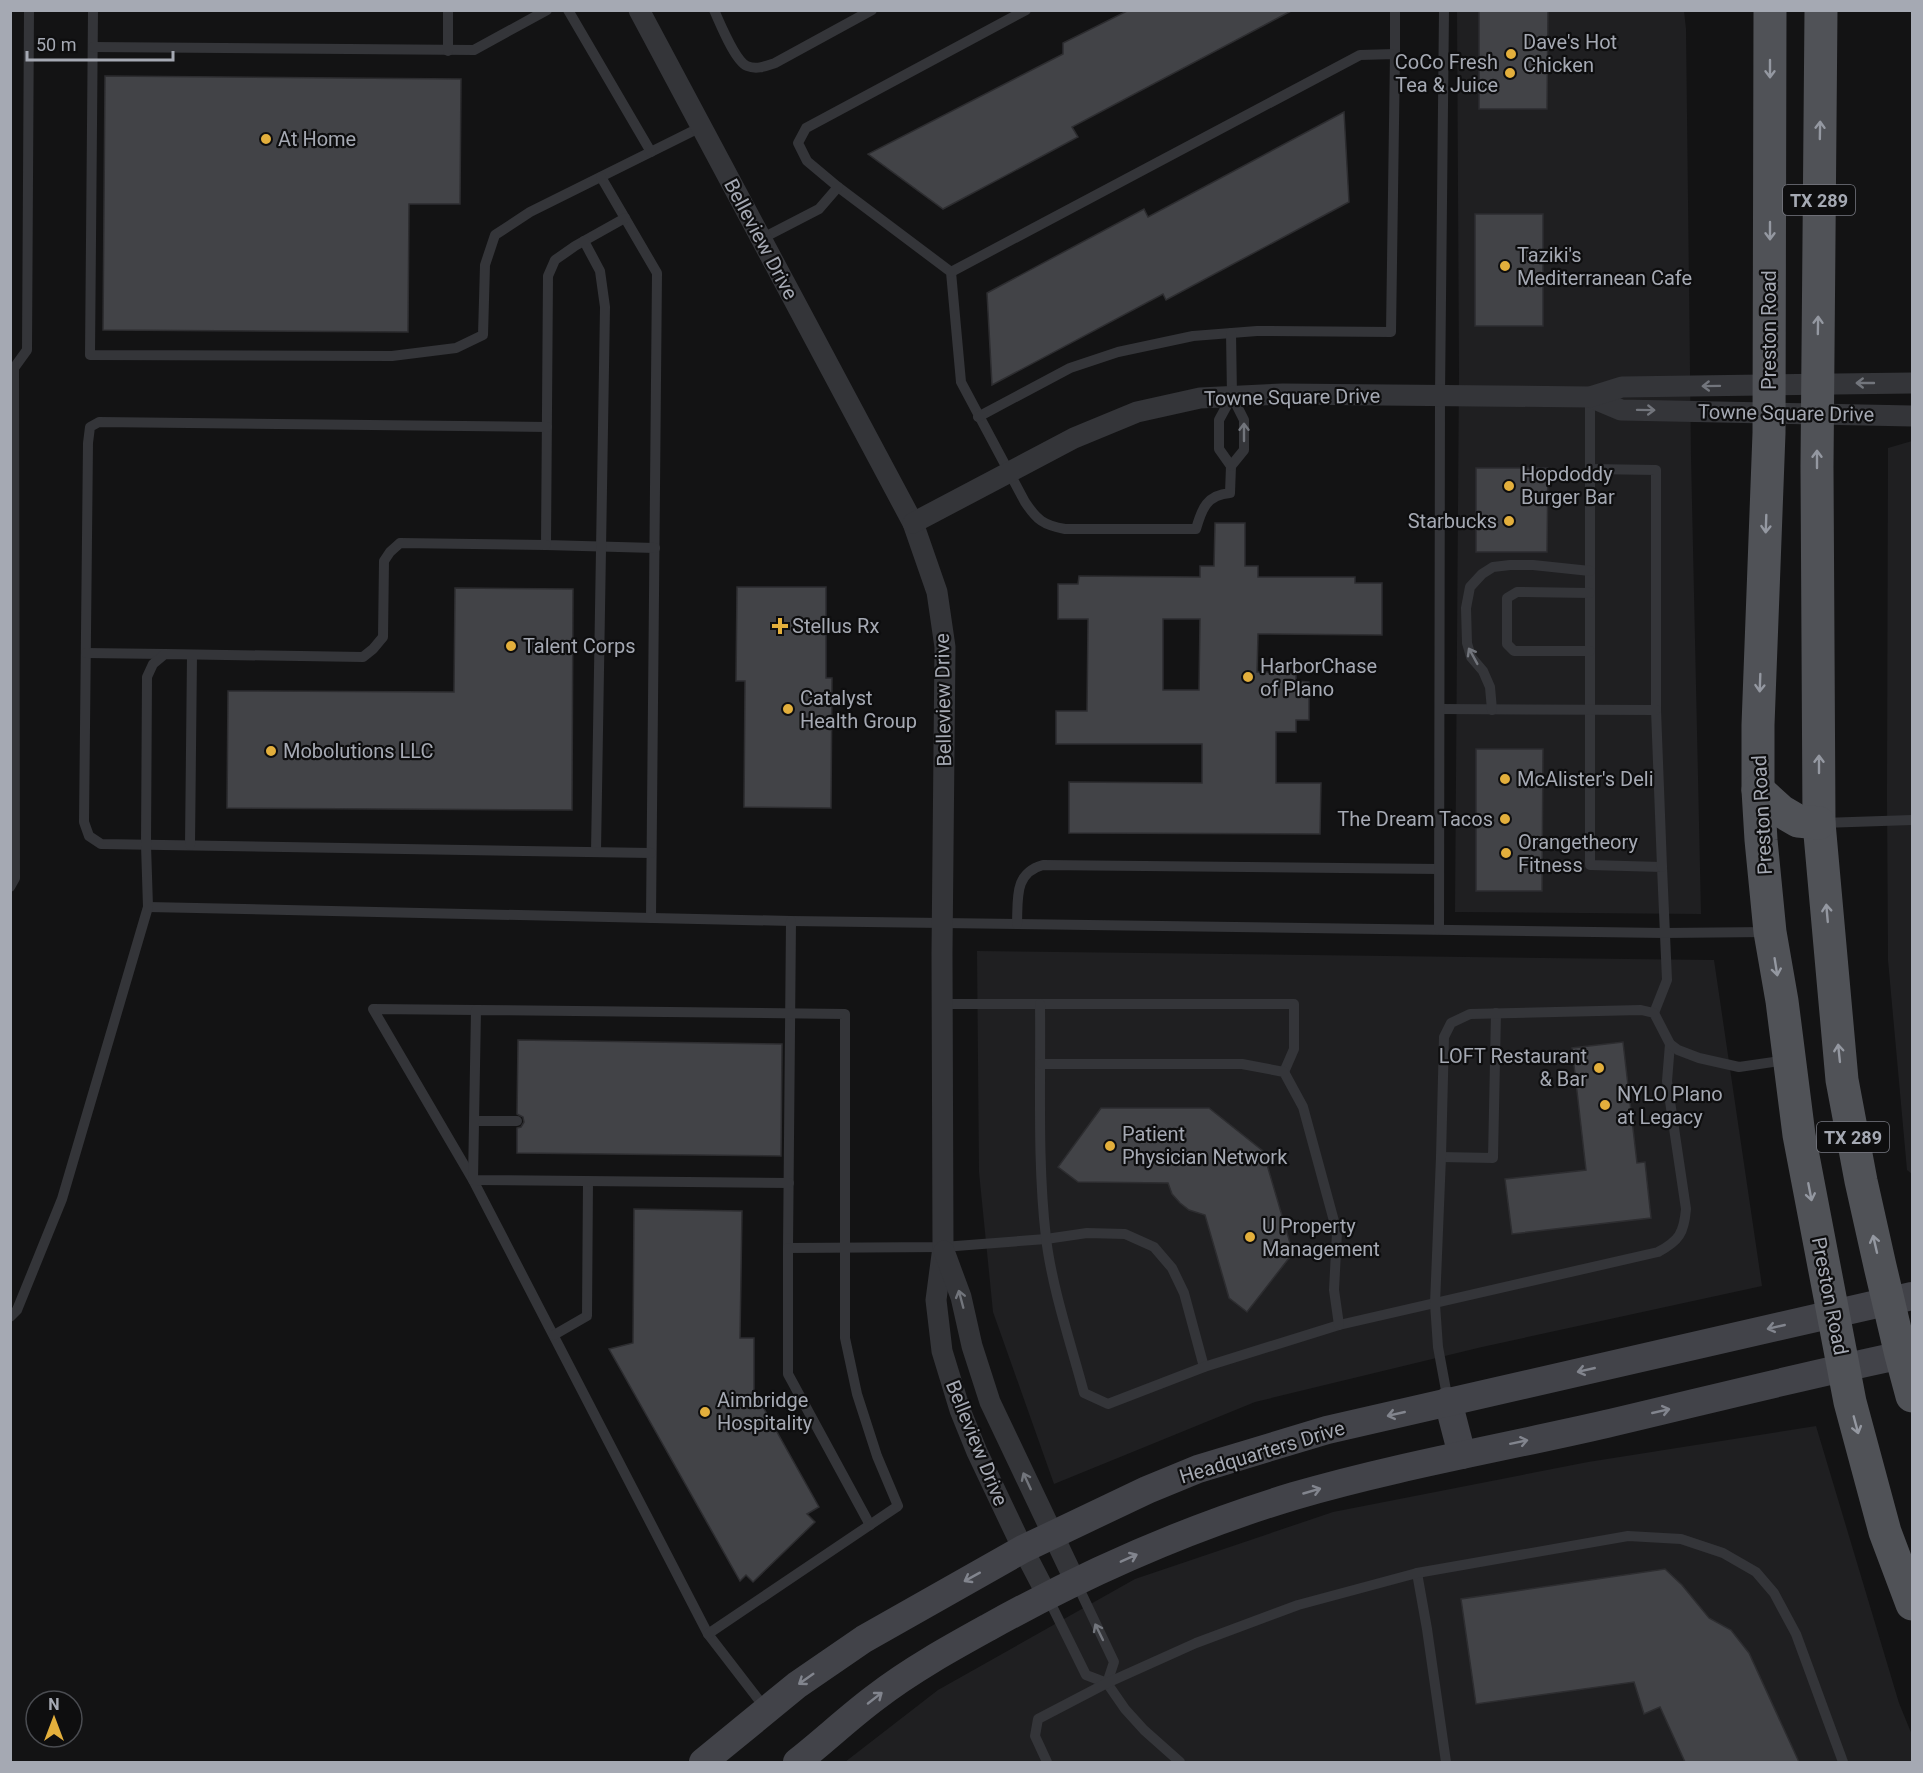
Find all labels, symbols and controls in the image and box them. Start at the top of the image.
scale bar [27,24,172,62]
place label: Dave's Hot Chicken [1523,30,1617,77]
text: 50 m [36,34,76,55]
marker: Dave's Hot Chicken [1504,47,1518,61]
place label: CoCo Fresh Tea & Juice [1395,50,1498,97]
one-way arrow [1764,58,1776,78]
marker: CoCo Fresh Tea & Juice [1503,66,1517,80]
one-way arrow [1814,121,1826,141]
place label: At Home [278,127,356,151]
marker: At Home [259,132,273,146]
street label: Belleview Drive [719,174,803,304]
road number: TX 289 [1783,185,1855,215]
one-way arrow [1764,221,1776,241]
place label: Taziki's Mediterranean Cafe [1517,243,1692,290]
marker: Taziki's Mediterranean Cafe [1498,259,1512,273]
street label: Preston Road [1757,270,1781,390]
one-way arrow [1812,316,1824,336]
one-way arrow [1856,377,1876,389]
one-way arrow [1701,381,1721,392]
street label: Towne Square Drive [1204,383,1380,411]
street label: Towne Square Drive [1698,399,1874,427]
one-way arrow [1636,404,1656,416]
one-way arrow [1238,423,1250,443]
one-way arrow [1811,449,1823,469]
place label: Hopdoddy Burger Bar [1521,462,1615,509]
marker: Hopdoddy Burger Bar [1502,479,1516,493]
place label: Starbucks [1408,509,1497,533]
marker: Starbucks [1502,514,1516,528]
one-way arrow [1760,514,1771,534]
place label: Stellus Rx [792,614,879,638]
marker: Stellus Rx [773,619,787,633]
street label: Belleview Drive [930,633,956,767]
place label: Talent Corps [523,634,635,658]
marker: Talent Corps [504,639,518,653]
one-way arrow [1467,648,1479,665]
place label: HarborChase of Plano [1260,654,1377,701]
marker: HarborChase of Plano [1241,670,1255,684]
one-way arrow [1754,672,1765,692]
place label: Catalyst Health Group [800,686,917,733]
marker: Catalyst Health Group [781,702,795,716]
place label: Mobolutions LLC [283,739,433,763]
marker: Mobolutions LLC [264,744,278,758]
street label: Preston Road [1747,755,1777,875]
one-way arrow [1813,755,1825,775]
place label: McAlister's Deli [1517,767,1654,791]
marker: McAlister's Deli [1498,772,1512,786]
place label: The Dream Tacos [1337,807,1493,831]
marker: The Dream Tacos [1498,812,1512,826]
place label: Orangetheory Fitness [1518,830,1638,877]
marker: Orangetheory Fitness [1499,846,1513,860]
one-way arrow [1821,903,1832,923]
one-way arrow [1771,956,1782,976]
one-way arrow [1833,1043,1844,1063]
place label: LOFT Restaurant & Bar [1439,1044,1587,1091]
marker: LOFT Restaurant & Bar [1592,1061,1606,1075]
place label: NYLO Plano at Legacy [1617,1082,1723,1129]
marker: NYLO Plano at Legacy [1598,1098,1612,1112]
place label: Patient Physician Network [1122,1122,1288,1169]
road number: TX 289 [1817,1122,1889,1152]
marker: Patient Physician Network [1103,1139,1117,1153]
one-way arrow [1805,1182,1816,1201]
place label: U Property Management [1262,1214,1380,1261]
marker: U Property Management [1243,1230,1257,1244]
street label: Preston Road [1807,1235,1853,1357]
one-way arrow [1868,1235,1880,1254]
one-way arrow [955,1289,966,1308]
one-way arrow [1767,1322,1786,1334]
one-way arrow [1577,1365,1596,1376]
street label: Belleview Drive [941,1377,1013,1509]
place label: Aimbridge Hospitality [717,1388,813,1435]
one-way arrow [1651,1404,1670,1416]
marker: Aimbridge Hospitality [698,1405,712,1419]
one-way arrow [1387,1409,1406,1420]
street label: Headquarters Drive [1176,1415,1348,1489]
one-way arrow [1851,1416,1862,1435]
one-way arrow [1509,1436,1528,1448]
one-way arrow [1021,1473,1033,1491]
one-way arrow [1302,1485,1321,1496]
one-way arrow [1119,1551,1137,1563]
one-way arrow [963,1572,981,1583]
one-way arrow [1093,1623,1105,1641]
one-way arrow [798,1673,814,1685]
north arrow [24,1689,84,1749]
one-way arrow [866,1692,882,1705]
text: N [48,1695,60,1714]

